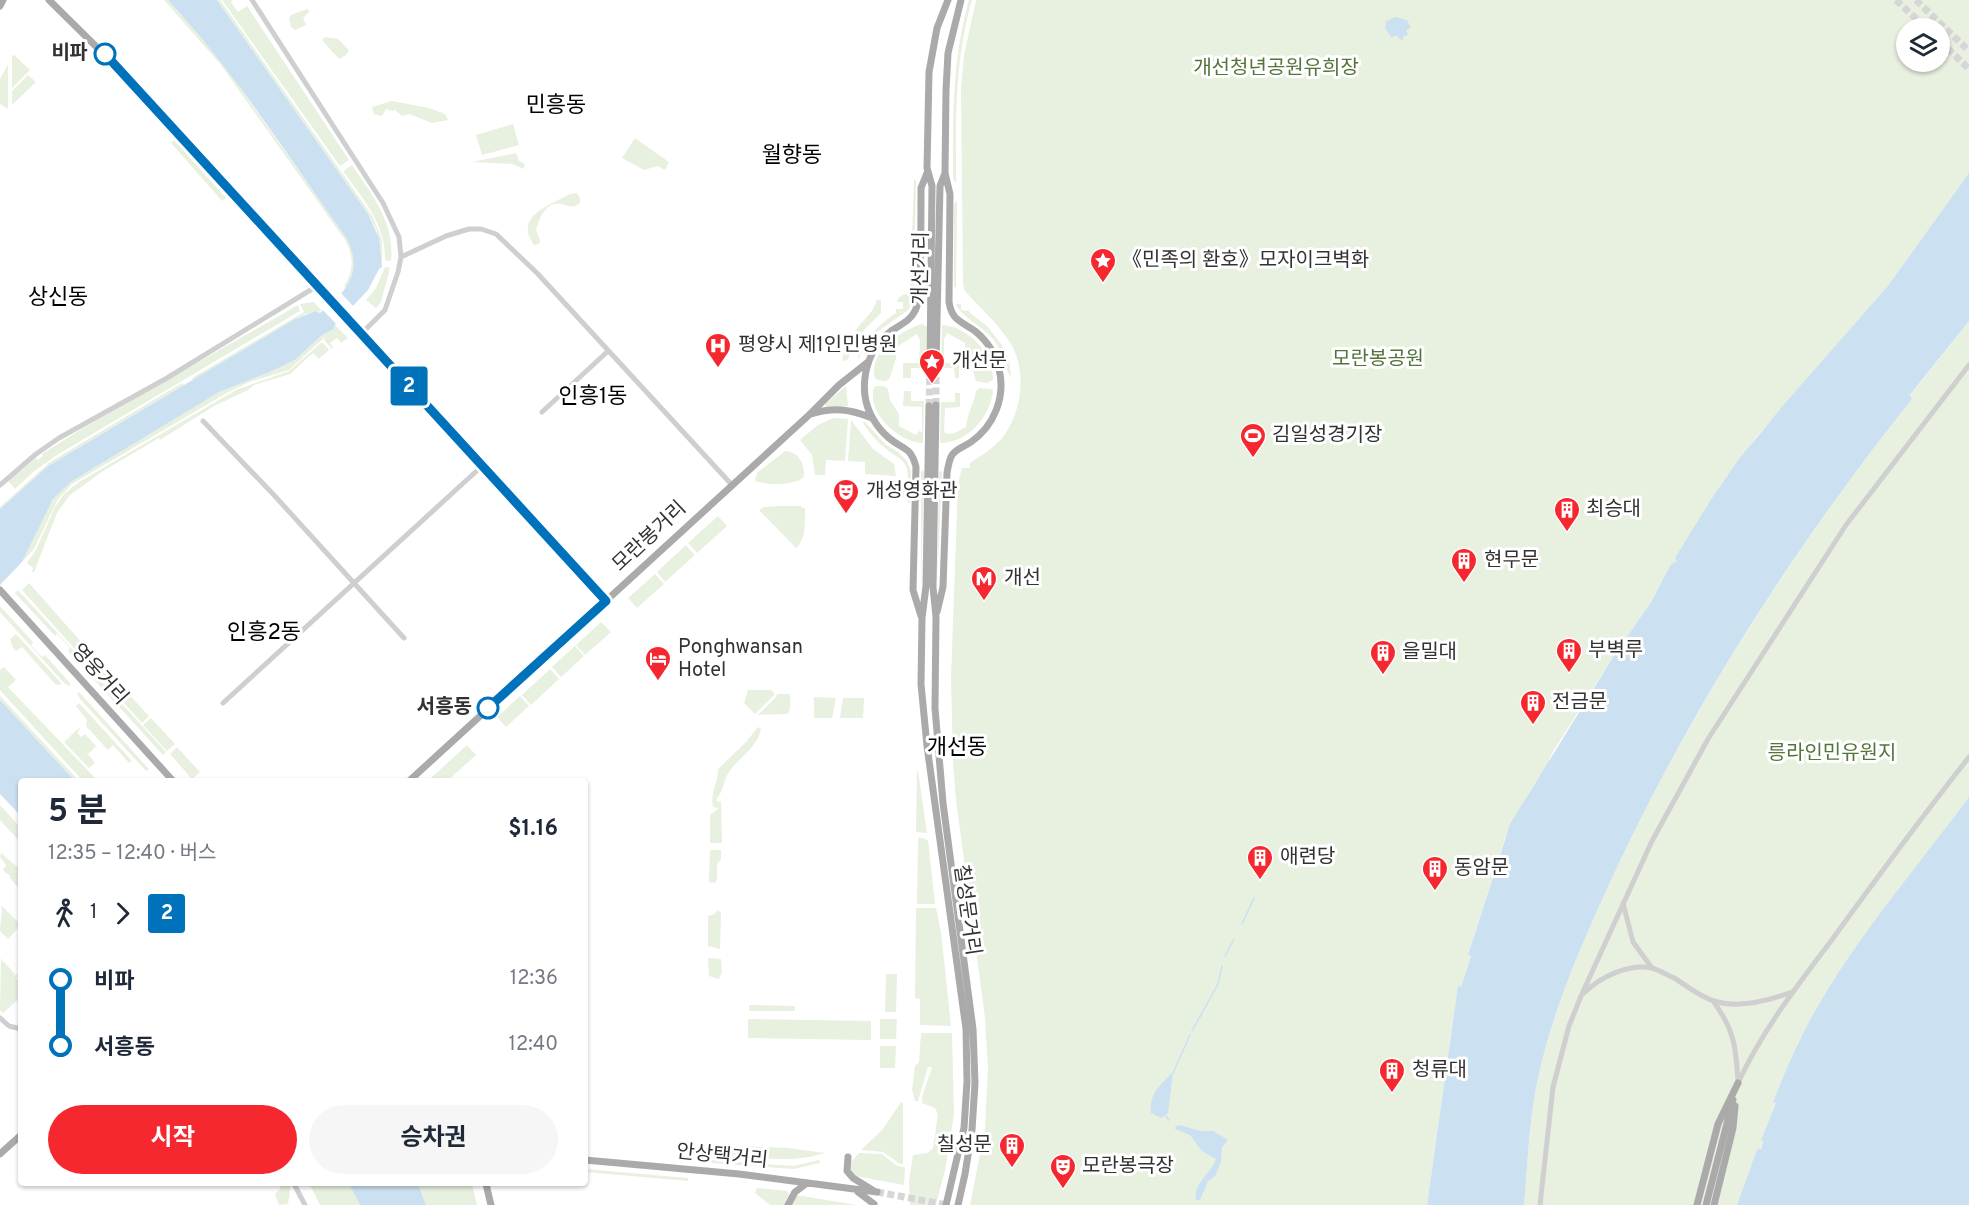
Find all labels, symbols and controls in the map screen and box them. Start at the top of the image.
map controls [1896,18,1950,72]
button: layers [1896,18,1950,72]
place label: 비파 [51,41,88,67]
marker: 비파 [94,43,116,65]
park label: 개선청년공원유희장 [1193,56,1359,82]
district label: 민흥동 [526,93,586,120]
district label: 월향동 [762,143,822,170]
street label: 개선거리 [908,231,936,305]
place icon: 《민족의 환호》모자이크벽화 [1088,246,1118,284]
place label: 《민족의 환호》모자이크벽화 [1122,248,1369,274]
district label: 상신동 [28,285,88,312]
hospital icon: 평양시 제1인민병원 [703,331,733,369]
place label: 평양시 제1인민병원 [738,333,897,359]
place icon: 개선문 [917,347,947,385]
park label: 모란봉공원 [1332,347,1424,373]
place label: 개선문 [952,349,1007,375]
line badge: 2 [390,366,428,406]
text: 2 [403,373,415,400]
district label: 인흥1동 [559,384,627,411]
sports icon: 김일성경기장 [1238,421,1268,459]
place label: 김일성경기장 [1272,423,1382,449]
theatre icon: 개성영화관 [831,477,861,515]
place label: 개성영화관 [866,479,958,505]
building icon: 최승대 [1552,495,1582,533]
street label: 모란봉거리 [607,496,693,578]
place label: 최승대 [1586,497,1641,523]
building icon: 현무문 [1449,546,1479,584]
place label: 현무문 [1484,548,1539,574]
metro station icon: 개선 [969,564,999,602]
place label: 개선 [1004,566,1041,592]
district label: 인흥2동 [227,620,301,647]
place label: Ponghwansan Hotel [678,635,803,684]
building icon: 부벽루 [1554,636,1584,674]
building icon: 을밀대 [1368,638,1398,676]
place label: 부벽루 [1588,638,1643,664]
street label: 영웅거리 [65,639,133,711]
place label: 을밀대 [1402,640,1457,666]
hotel icon: Ponghwansan Hotel [643,644,673,682]
building icon: 전금문 [1518,688,1548,726]
place label: 전금문 [1552,690,1607,716]
place label: 서흥동 [417,695,472,721]
marker: 서흥동 [477,697,499,719]
district label: 개선동 [927,735,987,762]
park label: 릉라인민유원지 [1768,741,1896,767]
text: 5 분 [48,792,107,834]
text: $1.16 [508,816,558,843]
text: 12:35 – 12:40 · 버스 [48,841,216,867]
building icon: 애련당 [1245,843,1275,881]
place label: 애련당 [1280,845,1335,871]
building icon: 동암문 [1420,854,1450,892]
place label: 동암문 [1454,856,1509,882]
street label: 칠성문거리 [947,863,985,957]
icon: walk [48,897,81,930]
icon: forward [106,897,139,930]
text: 1 [90,900,97,926]
text: 2 [160,900,173,927]
text: 12:36 [510,966,558,992]
text: 비파 [94,969,134,996]
text: 12:40 [509,1032,558,1058]
text: 서흥동 [94,1035,155,1062]
building icon: 청류대 [1377,1056,1407,1094]
place label: 청류대 [1412,1058,1467,1084]
button: 시작 [48,1105,297,1174]
button: 승차권 [309,1105,558,1174]
building icon: 칠성문 [997,1131,1027,1169]
place label: 칠성문 [937,1133,992,1159]
street label: 안상택거리 [675,1139,769,1175]
theatre icon: 모란봉극장 [1048,1152,1078,1190]
place label: 모란봉극장 [1082,1154,1174,1180]

